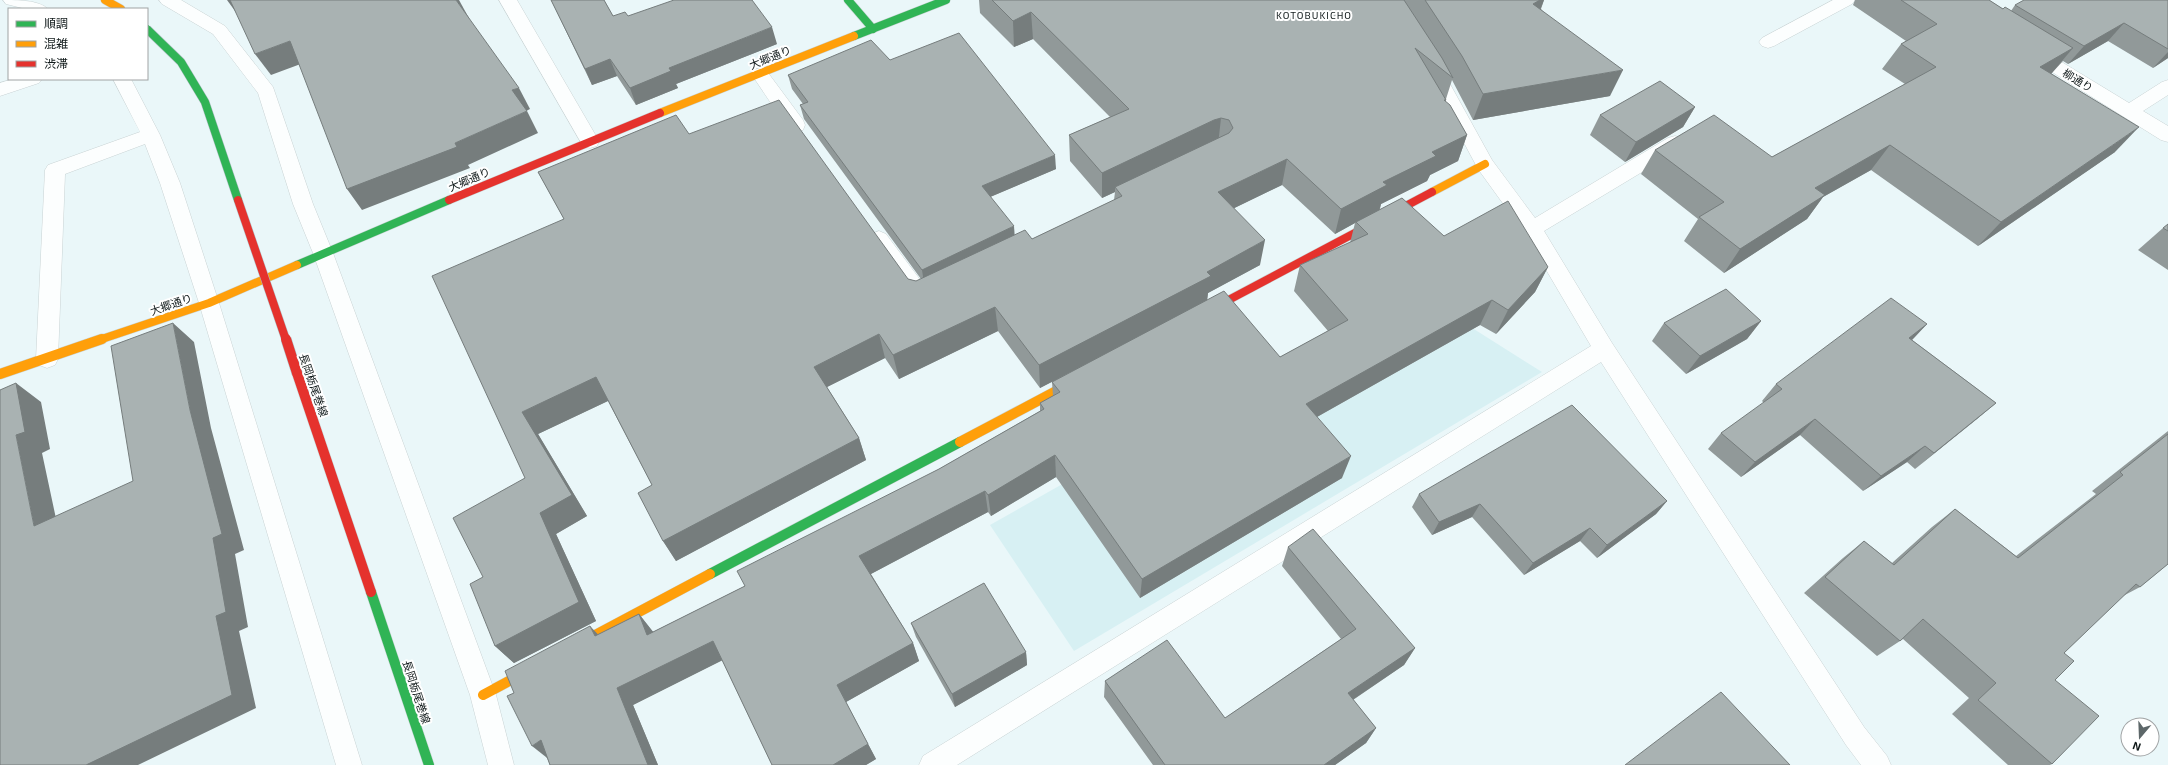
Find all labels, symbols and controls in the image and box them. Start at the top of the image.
legend [8,8,148,80]
district label: KOTOBUKICHO [1276,9,1352,21]
text: 順調 [44,16,68,30]
text: 混雑 [44,36,68,50]
street label: 大郷通り [747,43,793,71]
text: 渋滞 [44,56,68,70]
street label: 柳通り [2061,66,2095,94]
street label: 大郷通り [446,164,492,194]
street label: 大郷通り [148,291,194,317]
street label: 長岡栃尾巻線 [297,352,331,418]
street label: 長岡栃尾巻線 [401,659,433,725]
north arrow [2120,717,2160,757]
text: N [2131,739,2142,754]

